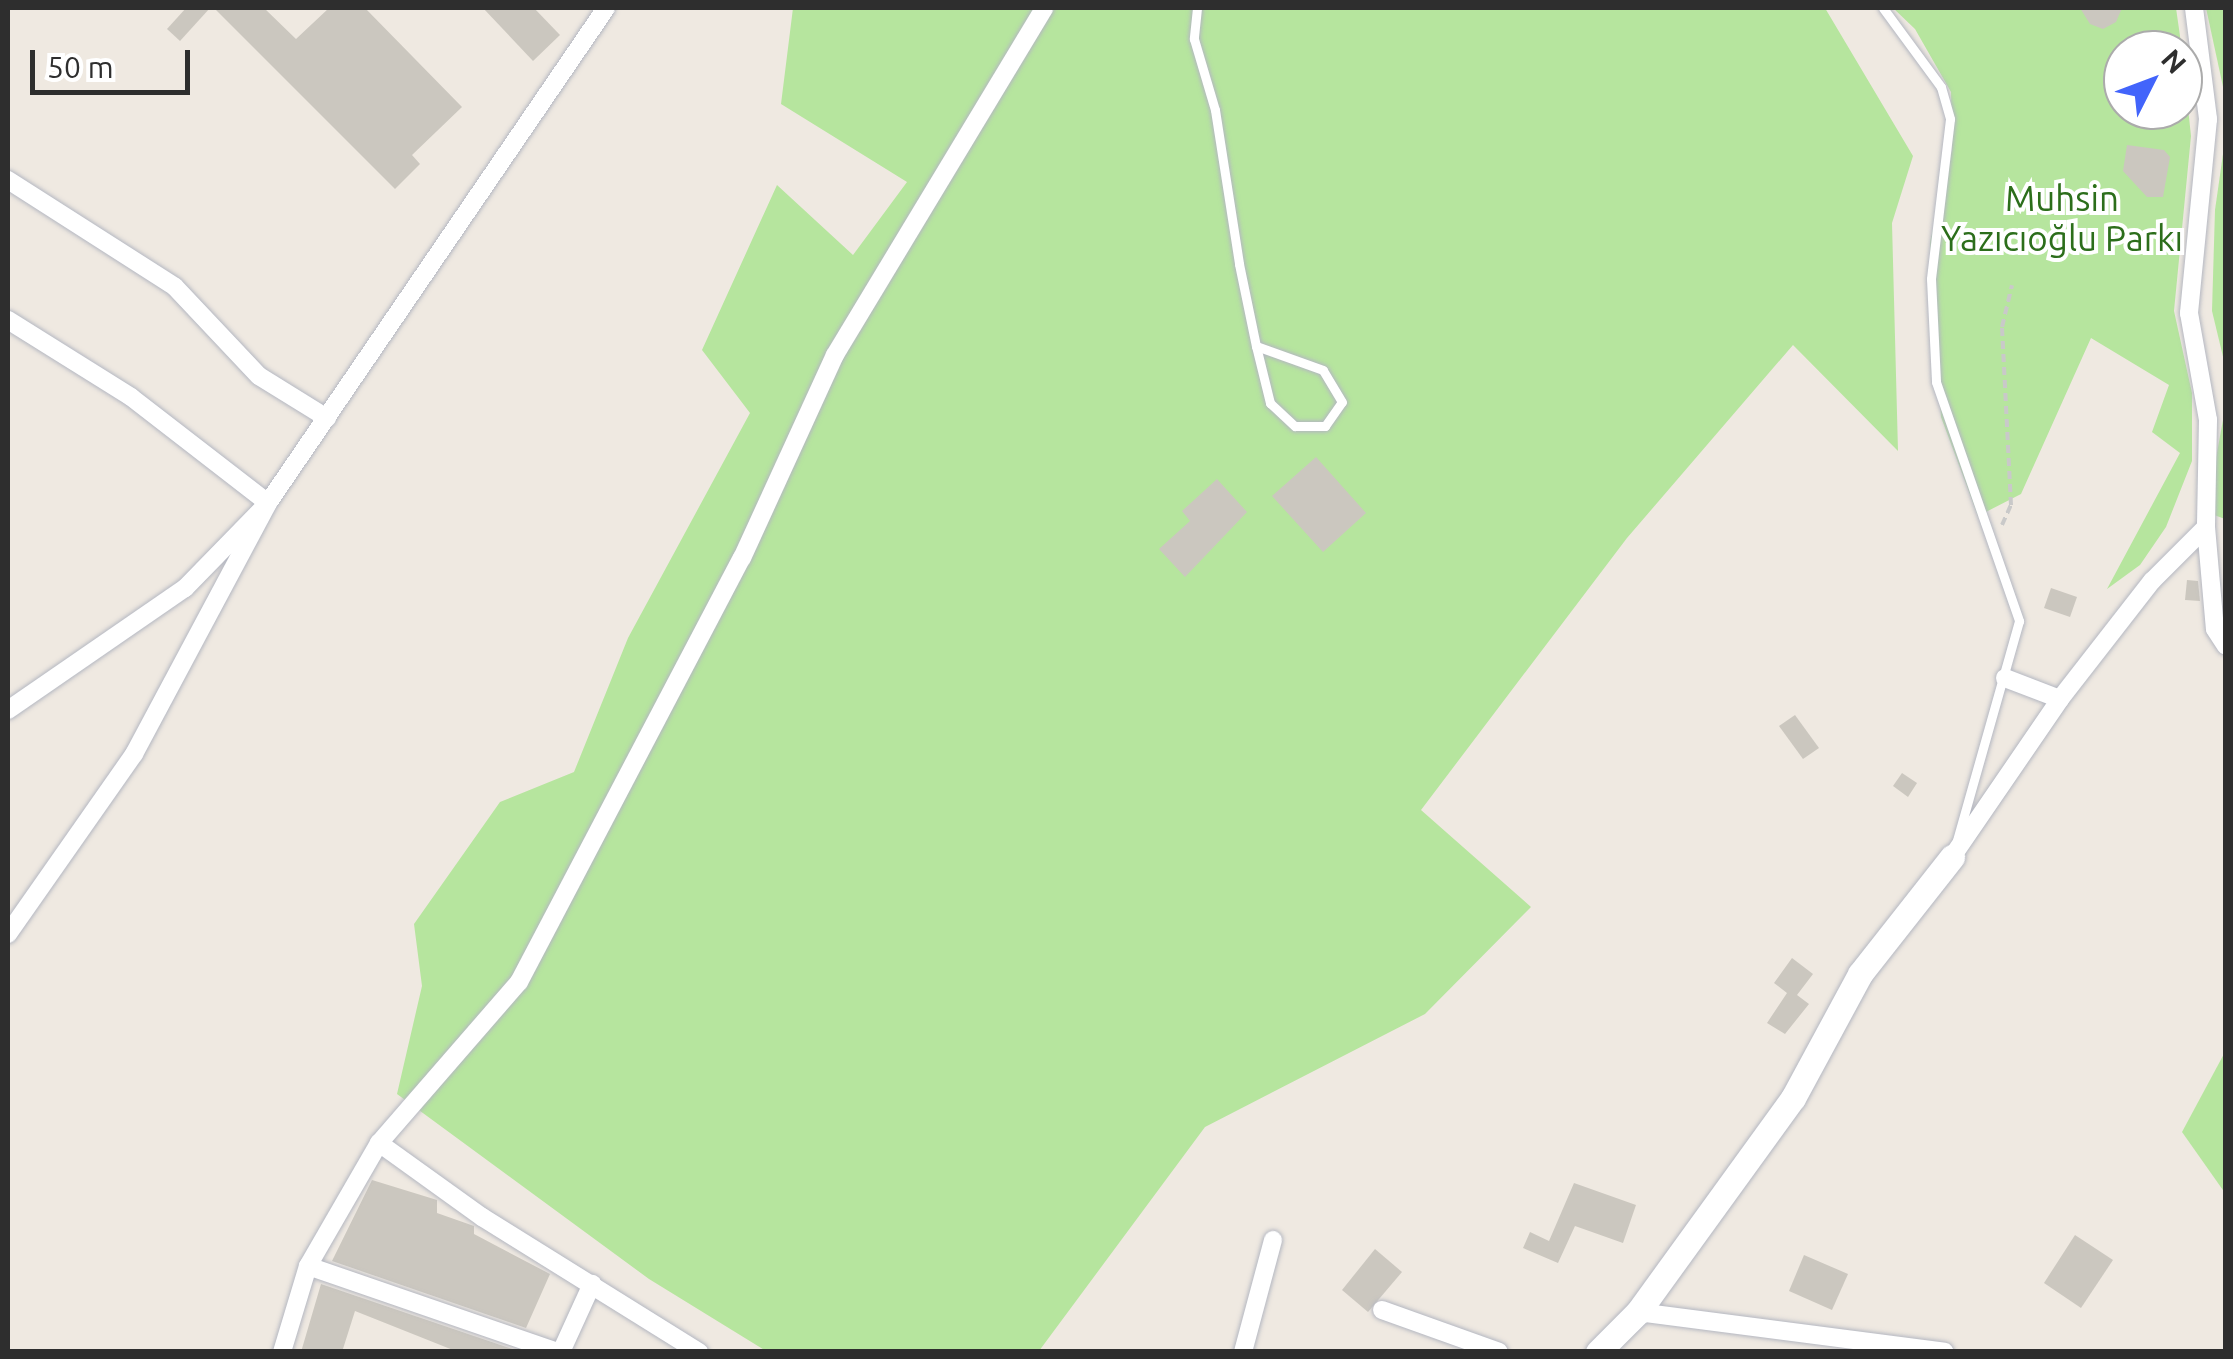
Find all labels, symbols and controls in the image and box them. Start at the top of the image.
scale bar [35,30,195,92]
north arrow [2103,30,2203,130]
text: N [2156,43,2193,79]
text: 50 m [47,50,114,84]
park label: Muhsin Yazıcıoğlu Parkı [1941,177,2183,259]

